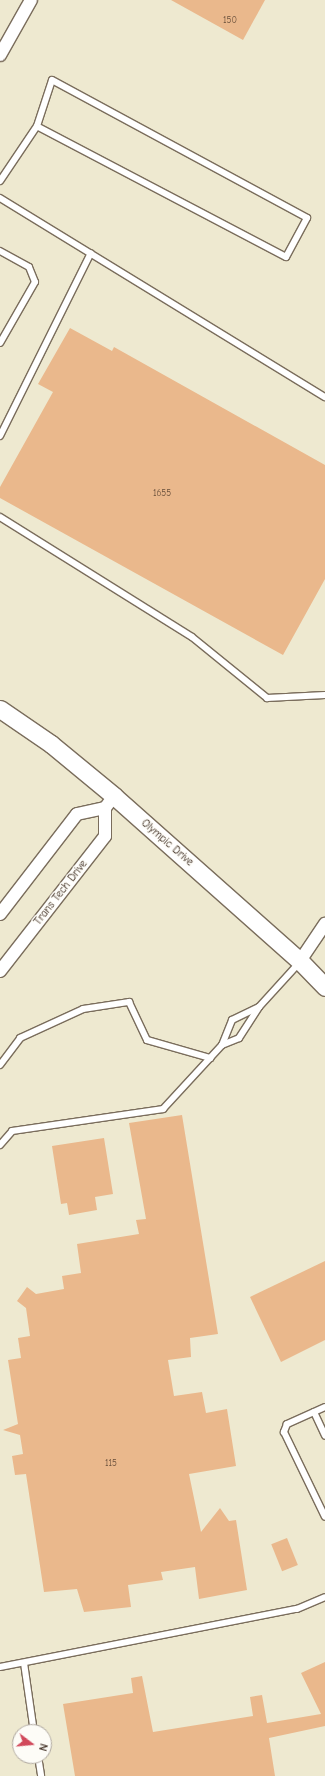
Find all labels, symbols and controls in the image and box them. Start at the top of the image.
house number: 150 [223,15,237,25]
house number: 1655 [153,488,171,498]
street label: Olympic Drive [138,817,196,869]
street label: Trans Tech Drive [32,858,90,928]
house number: 115 [105,1458,117,1468]
north arrow [12,1724,52,1764]
text: N [36,1742,50,1752]

